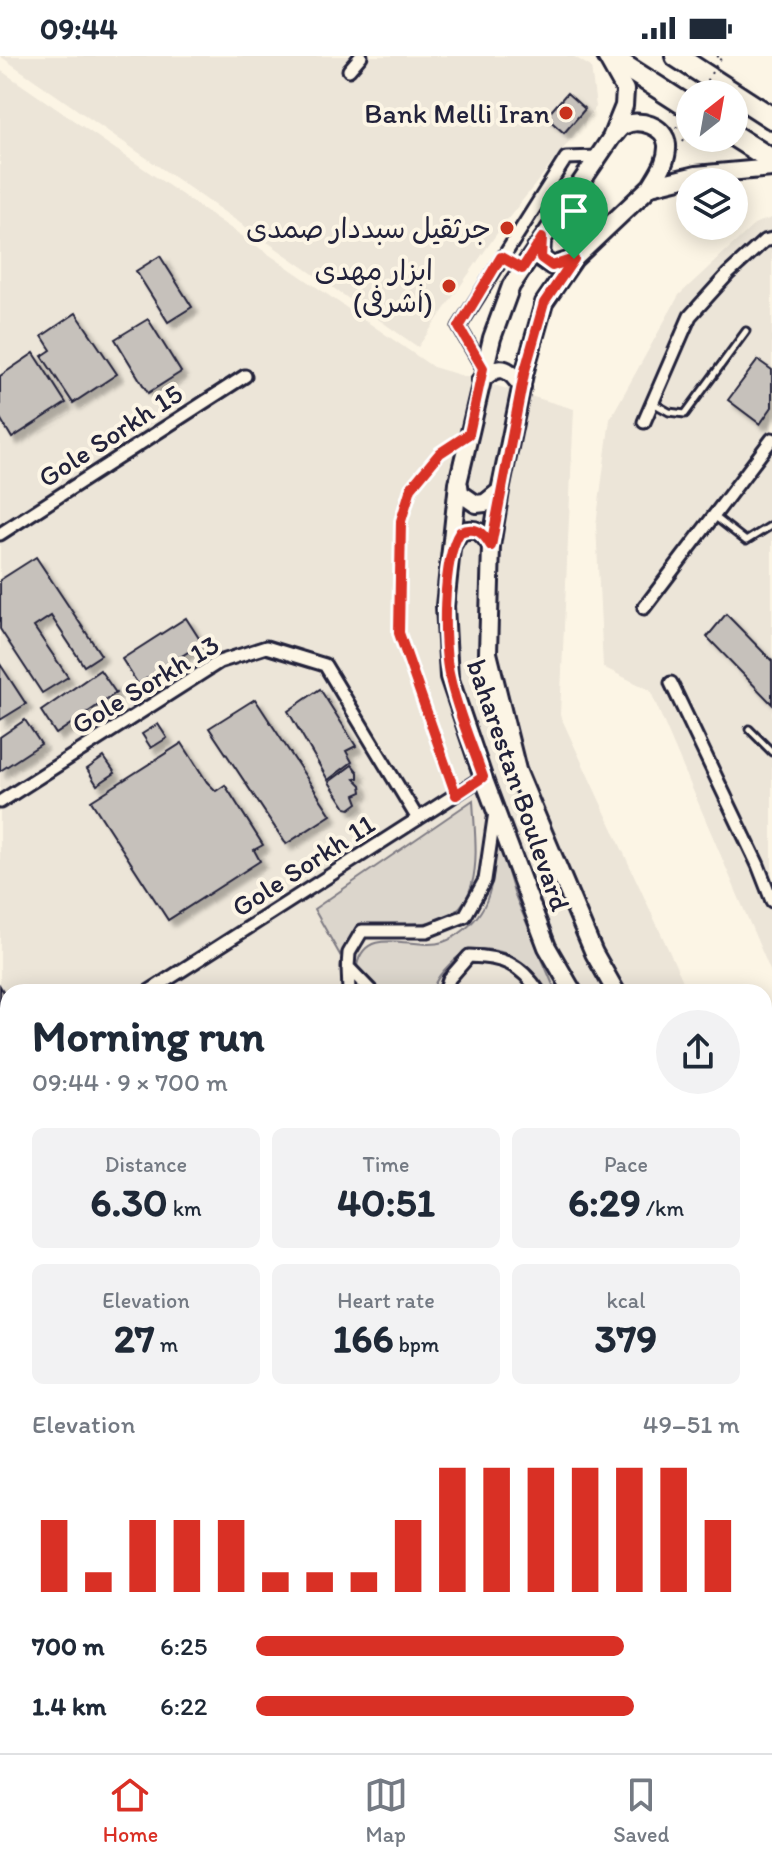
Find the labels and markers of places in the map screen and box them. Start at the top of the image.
place label: Bank Melli Iran [364,96,550,130]
marker: Bank Melli Iran [557,104,575,122]
pin [540,177,608,259]
place label: جرثقیل سبددار صمدی [246,211,491,246]
marker: جرثقیل سبددار صمدی [498,219,516,237]
place label: ابزار مهدی (اشرفی) [315,253,433,319]
marker: ابزار مهدی (اشرفی) [440,277,458,295]

